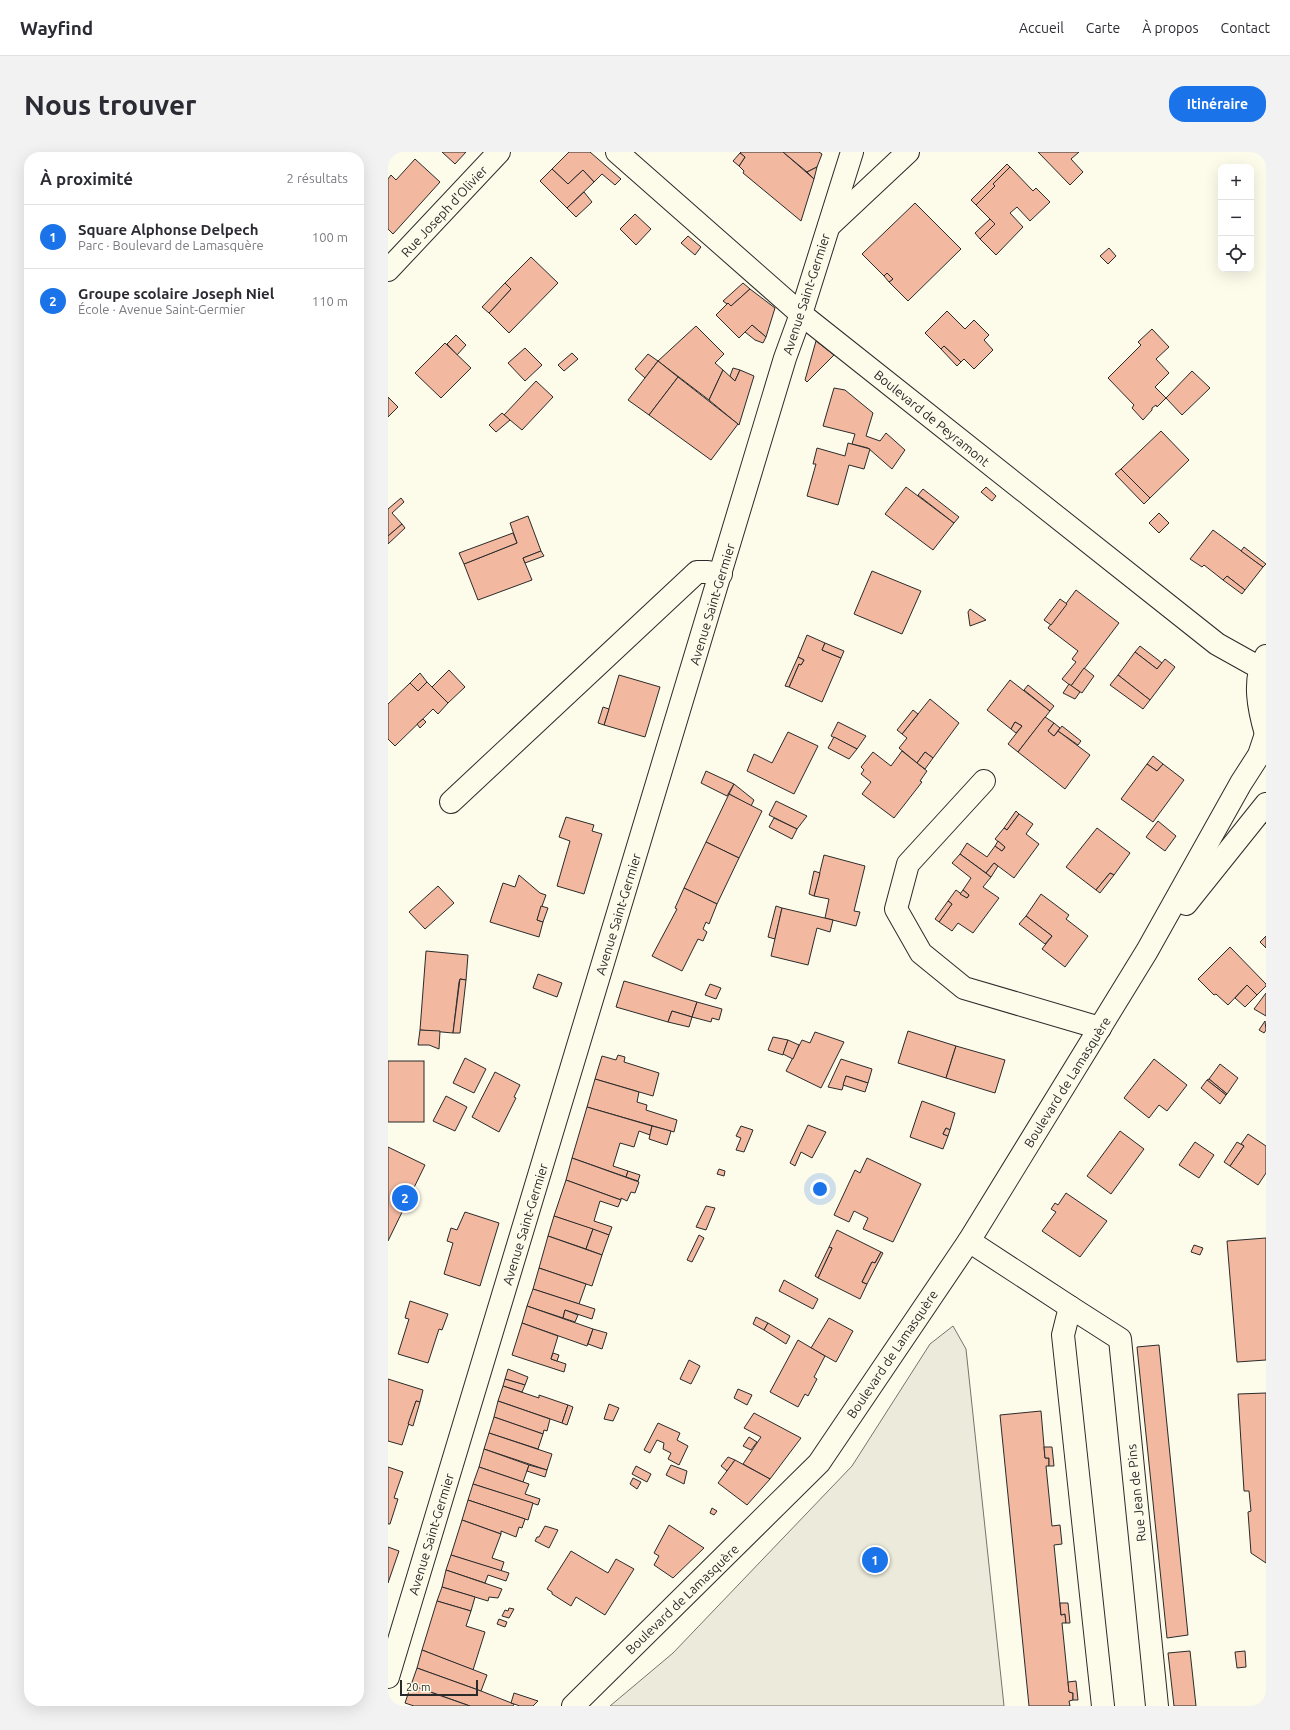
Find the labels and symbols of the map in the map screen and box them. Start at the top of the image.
street label: Rue Joseph d'Olivier [398,163,490,259]
street label: Avenue Saint-Germier [780,232,832,356]
street label: Boulevard de Peyramont [872,367,992,469]
street label: Avenue Saint-Germier [687,541,737,667]
street label: Avenue Saint-Germier [593,851,643,977]
street label: Boulevard de Lamasquère [1021,1014,1113,1150]
street label: Avenue Saint-Germier [500,1161,550,1287]
your location [810,1179,830,1199]
pin: 2 [392,1183,418,1213]
street label: Boulevard de Lamasquère [844,1287,940,1421]
street label: Rue Jean de Pins [1124,1443,1148,1543]
street label: Avenue Saint-Germier [406,1471,456,1597]
street label: Boulevard de Lamasquère [623,1541,741,1657]
pin: 1 [862,1545,888,1575]
scale bar [400,1678,478,1697]

